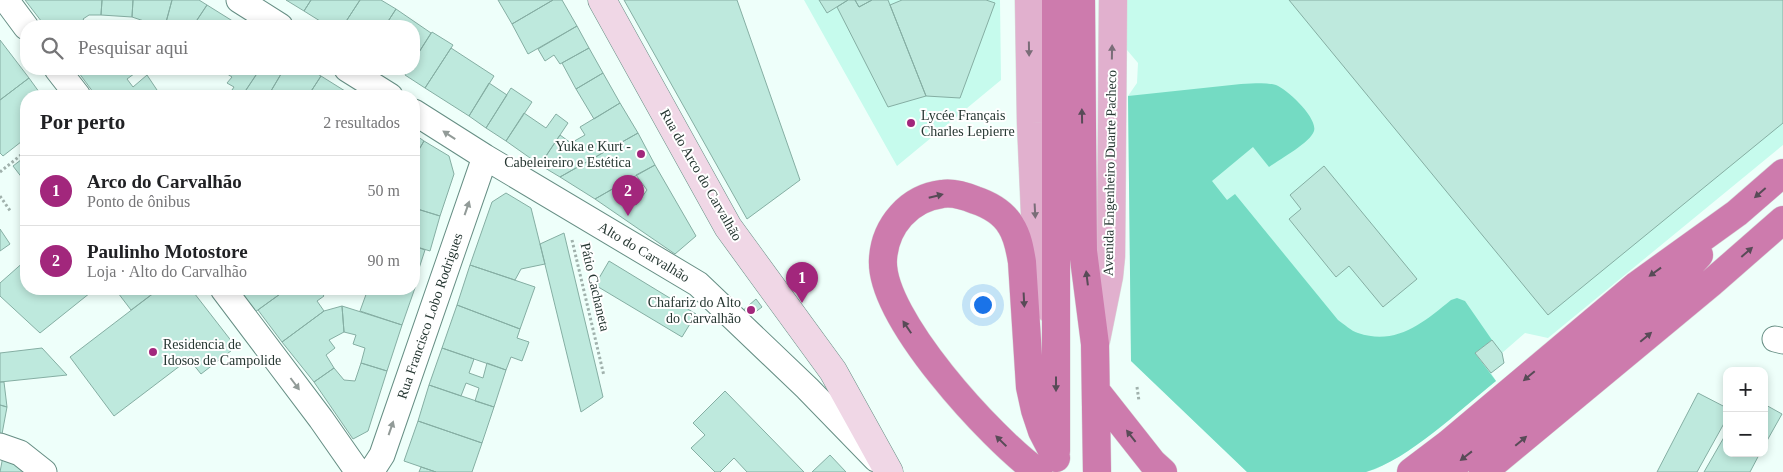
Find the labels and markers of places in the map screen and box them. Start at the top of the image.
place label: Lycée Français Charles Lepierre [921,108,1015,139]
marker: Lycée Français Charles Lepierre [905,117,917,129]
place label: Yuka e Kurt - Cabeleireiro e Estética [504,139,632,170]
marker: Yuka e Kurt - Cabeleireiro e Estética [635,148,647,160]
pin: 2 [612,175,644,216]
pin: 1 [786,262,818,303]
place label: Chafariz do Alto do Carvalhão [648,295,741,326]
marker: Chafariz do Alto do Carvalhão [745,304,757,316]
place label: Residencia de Idosos de Campolide [163,337,281,368]
marker: Residencia de Idosos de Campolide [147,346,159,358]

